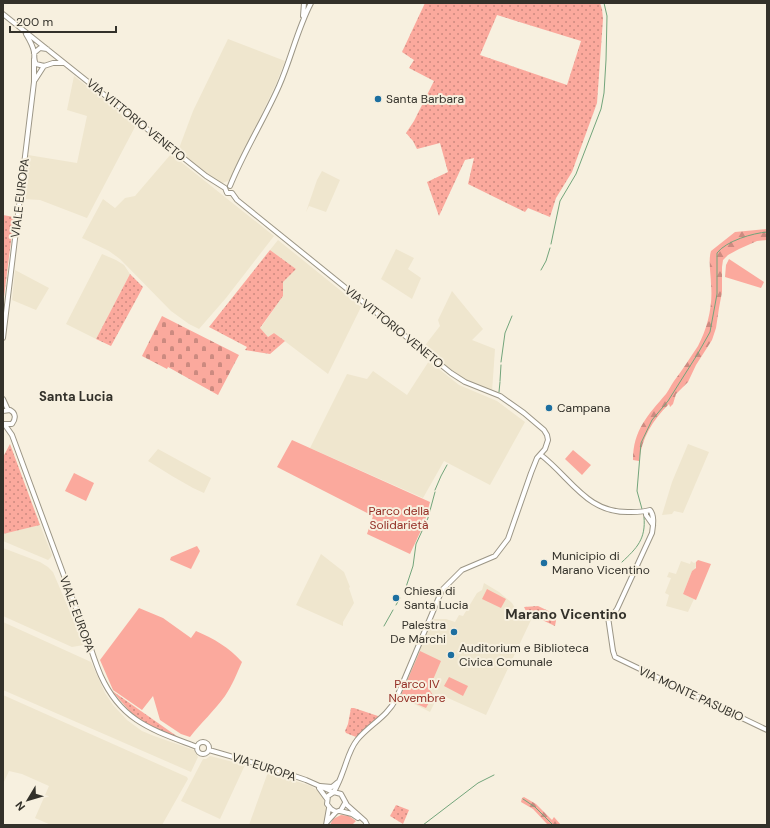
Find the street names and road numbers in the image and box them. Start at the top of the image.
street label: VIA VITTORIO VENETO [83,75,189,165]
street label: VIALE EUROPA [7,157,33,239]
street label: VIA VITTORIO VENETO [341,282,447,372]
street label: VIALE EUROPA [56,574,98,654]
street label: VIA MONTE PASUBIO [636,663,746,725]
street label: VIA EUROPA [230,749,298,785]

